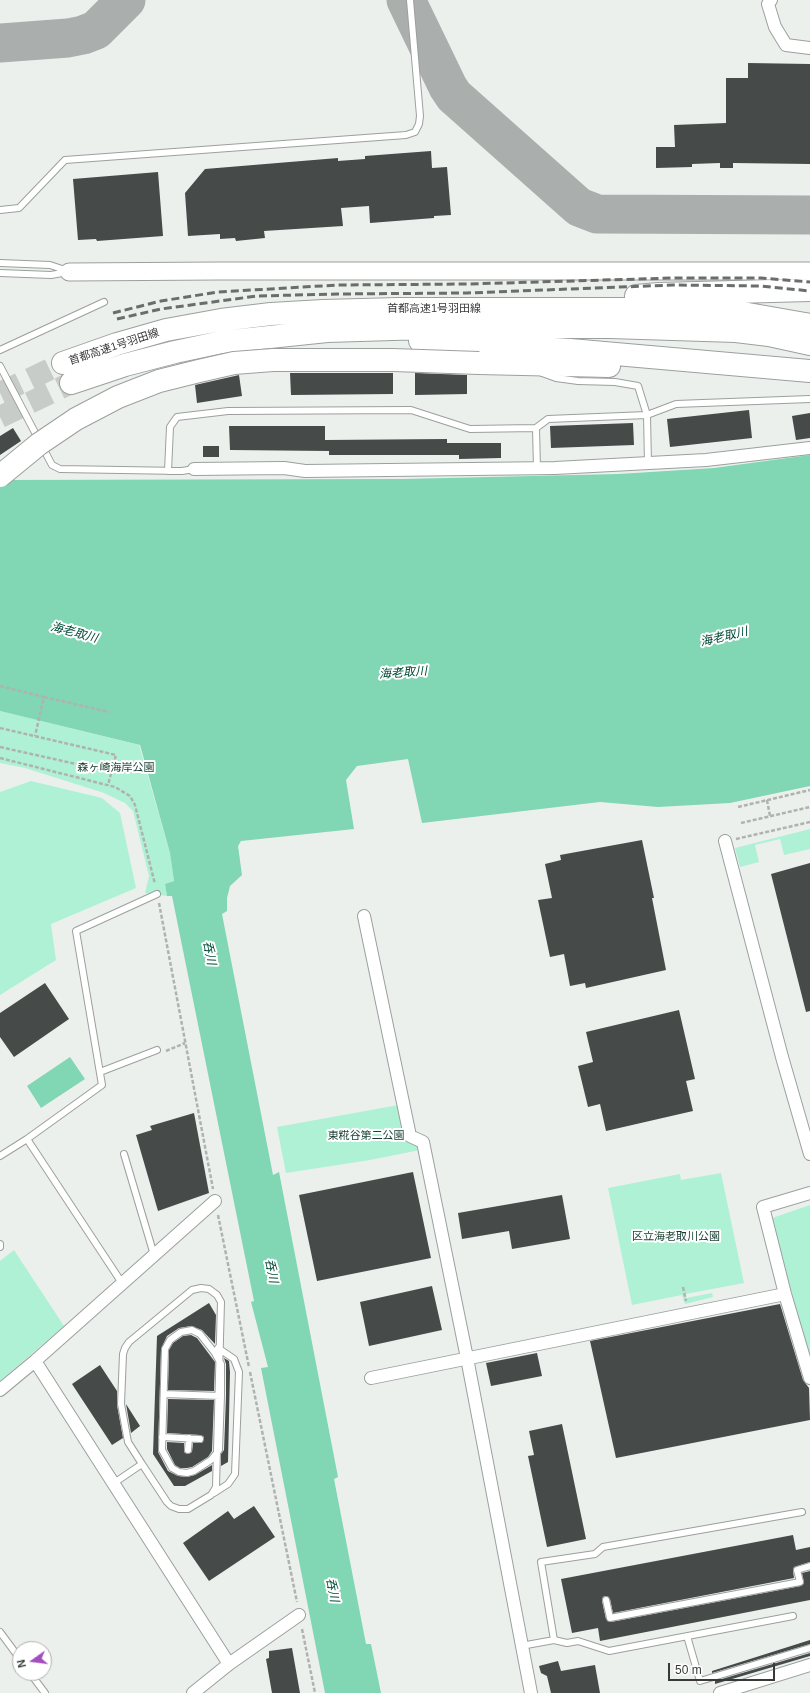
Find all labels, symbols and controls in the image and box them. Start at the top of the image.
street label: 首都高速1号羽田線 [387,302,481,316]
street label: 首都高速1号羽田線 [67,326,161,368]
water label: 海老取川 [49,620,99,646]
water label: 海老取川 [699,625,749,649]
water label: 海老取川 [379,664,427,682]
park label: 森ヶ崎海岸公園 [78,761,154,775]
water label: 呑川 [200,940,218,966]
park label: 東糀谷第二公園 [328,1129,404,1143]
park label: 区立海老取川公園 [632,1230,720,1244]
water label: 呑川 [262,1258,280,1284]
water label: 呑川 [323,1577,341,1603]
north arrow [12,1641,52,1681]
scale bar [670,1655,777,1681]
text: N [15,1658,28,1669]
text: 50 m [675,1663,702,1677]

